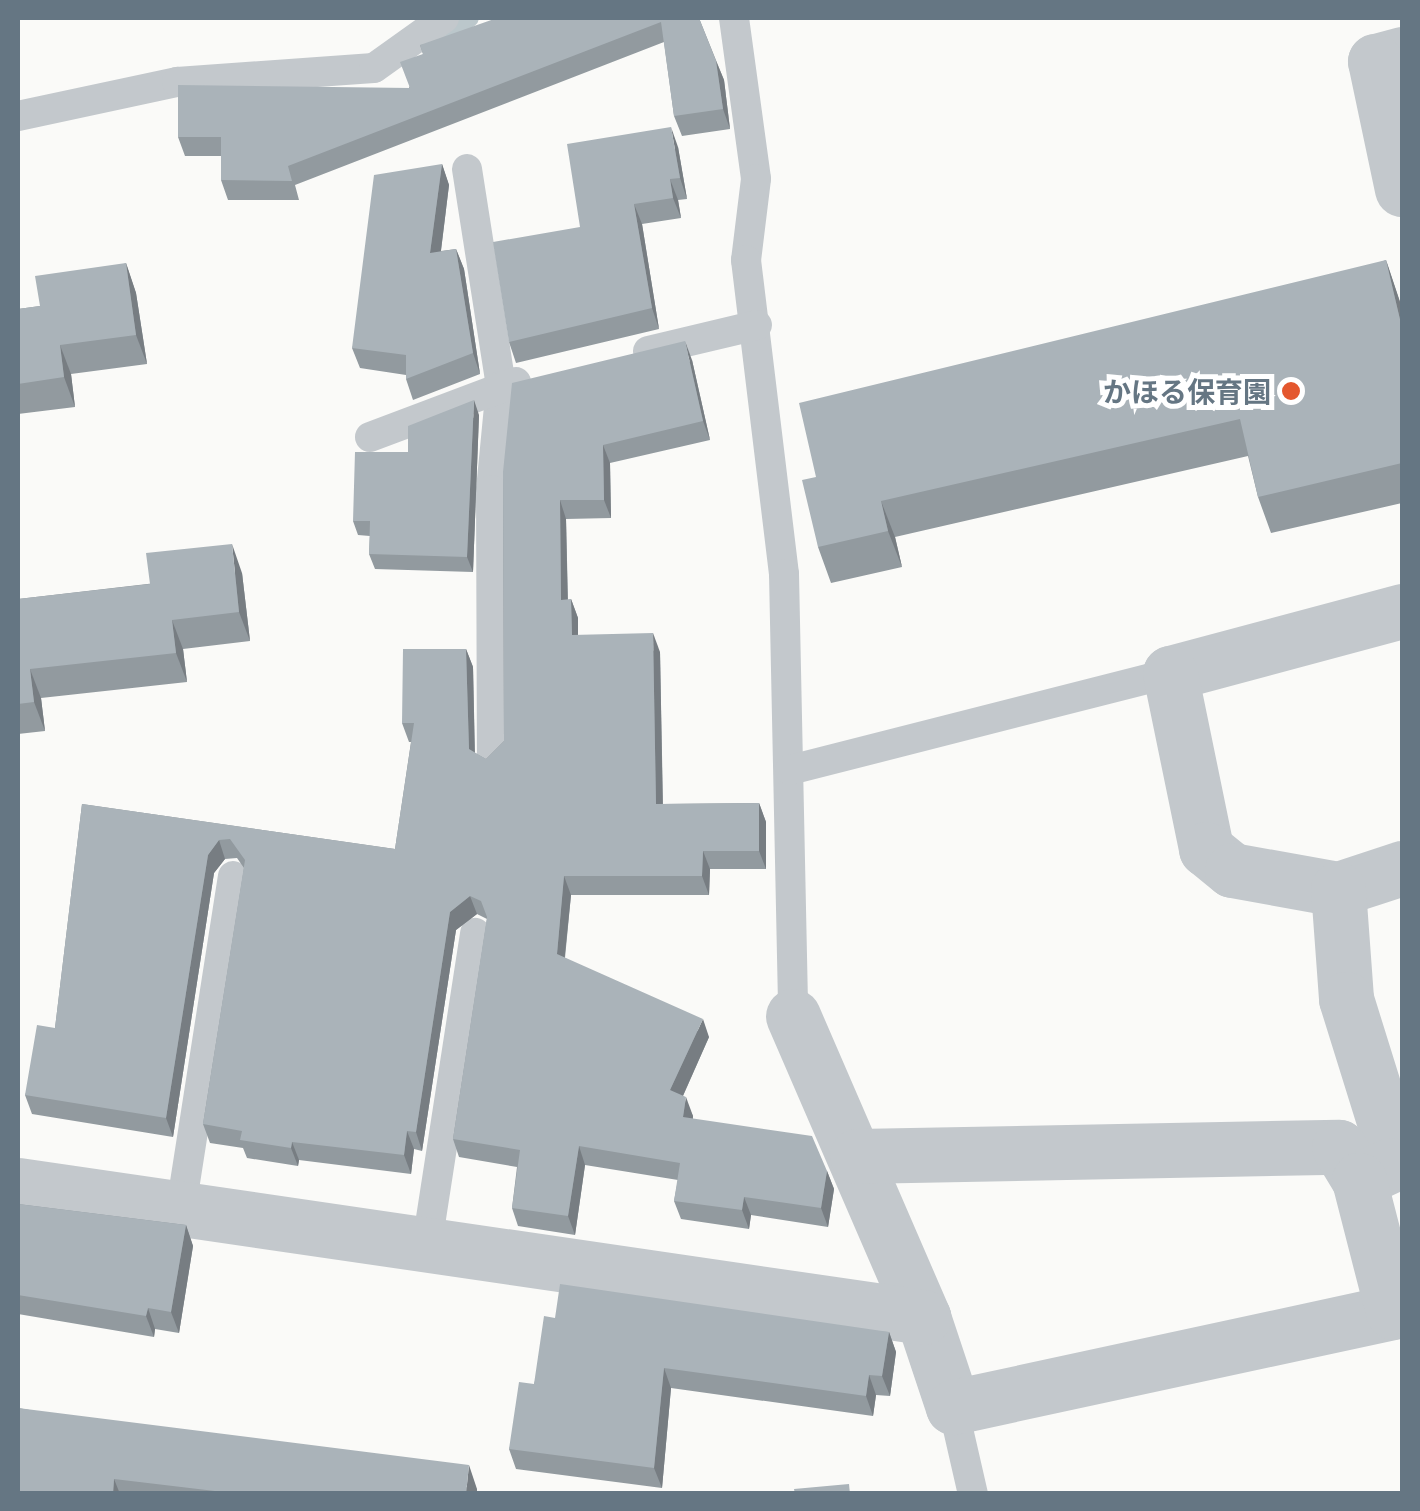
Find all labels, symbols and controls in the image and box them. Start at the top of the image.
place label: かほる保育園 [1103,374,1271,408]
marker: かほる保育園 [1280,380,1302,402]

